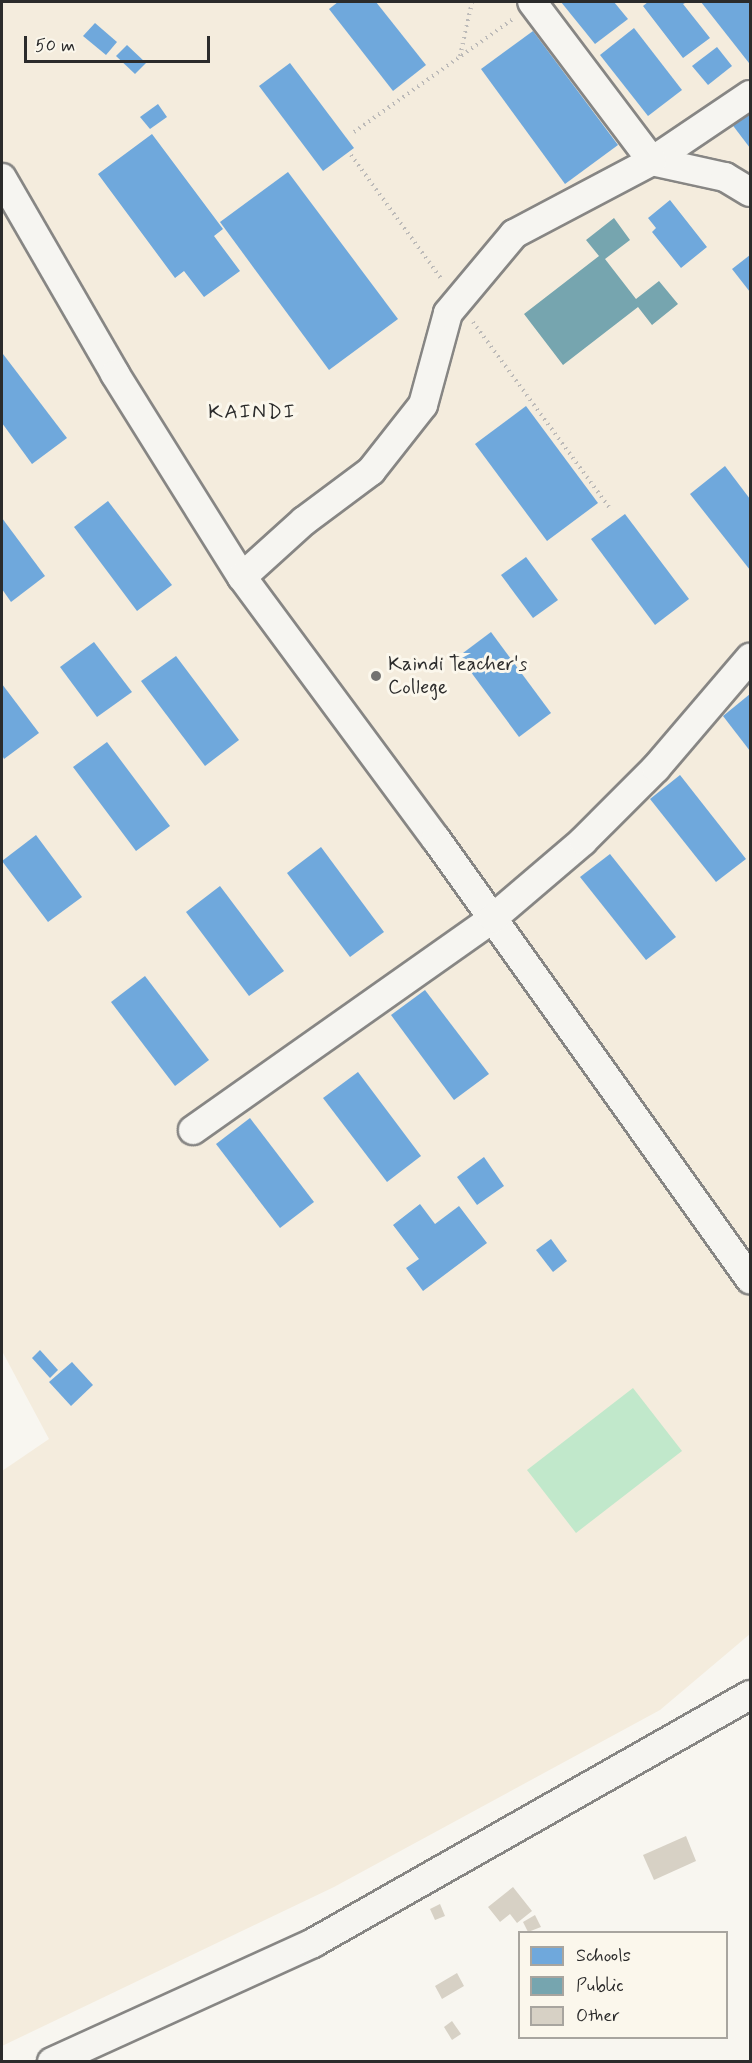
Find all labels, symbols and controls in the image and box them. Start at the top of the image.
scale bar [27,24,213,62]
text: 50 m [35,34,75,58]
district label: KAINDI [209,399,295,425]
place label: Kaindi Teacher's College [388,652,527,699]
marker: Kaindi Teacher's College [369,669,383,683]
legend [518,1931,728,2039]
text: Schools [576,1944,631,1968]
text: Public [576,1974,624,1998]
text: Other [576,2004,620,2028]

